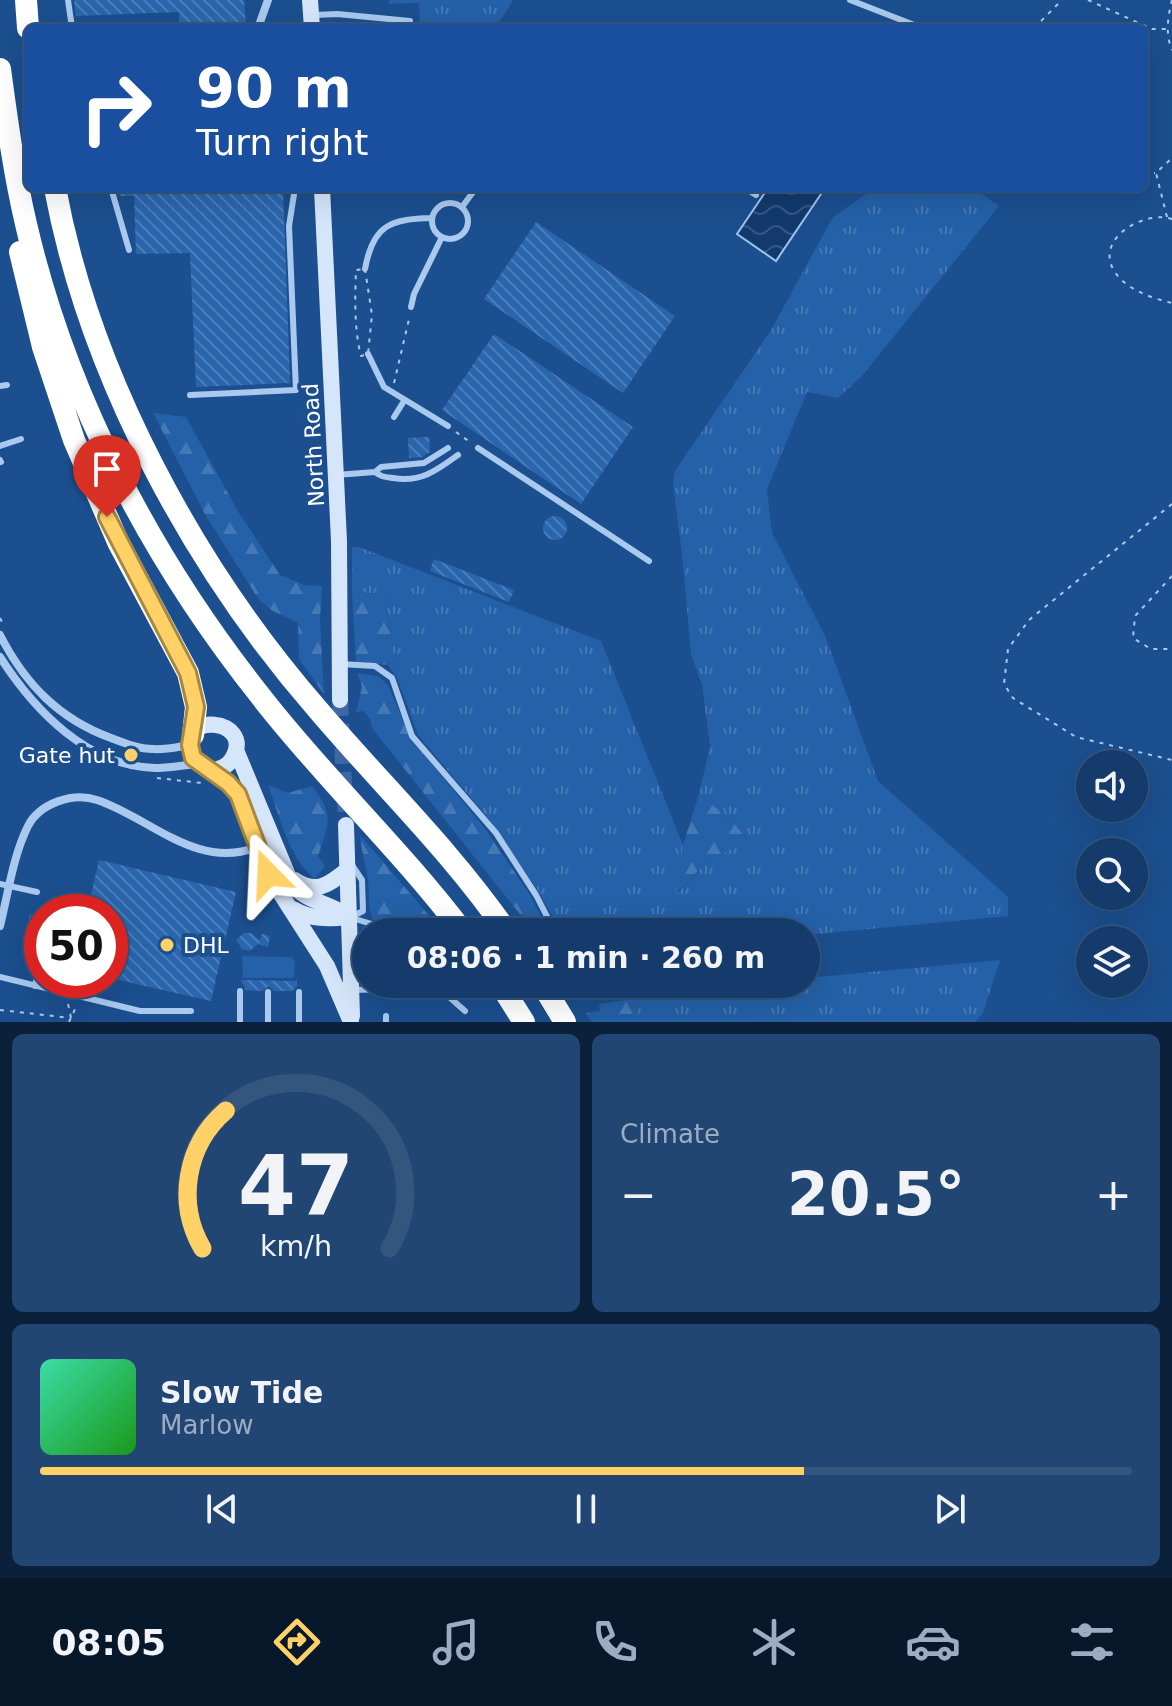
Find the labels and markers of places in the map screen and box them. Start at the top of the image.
pin [73,435,141,517]
place label: Gate hut [19,743,115,768]
marker: Gate hut [122,746,140,764]
place label: DHL [183,933,229,958]
marker: DHL [158,936,176,954]

